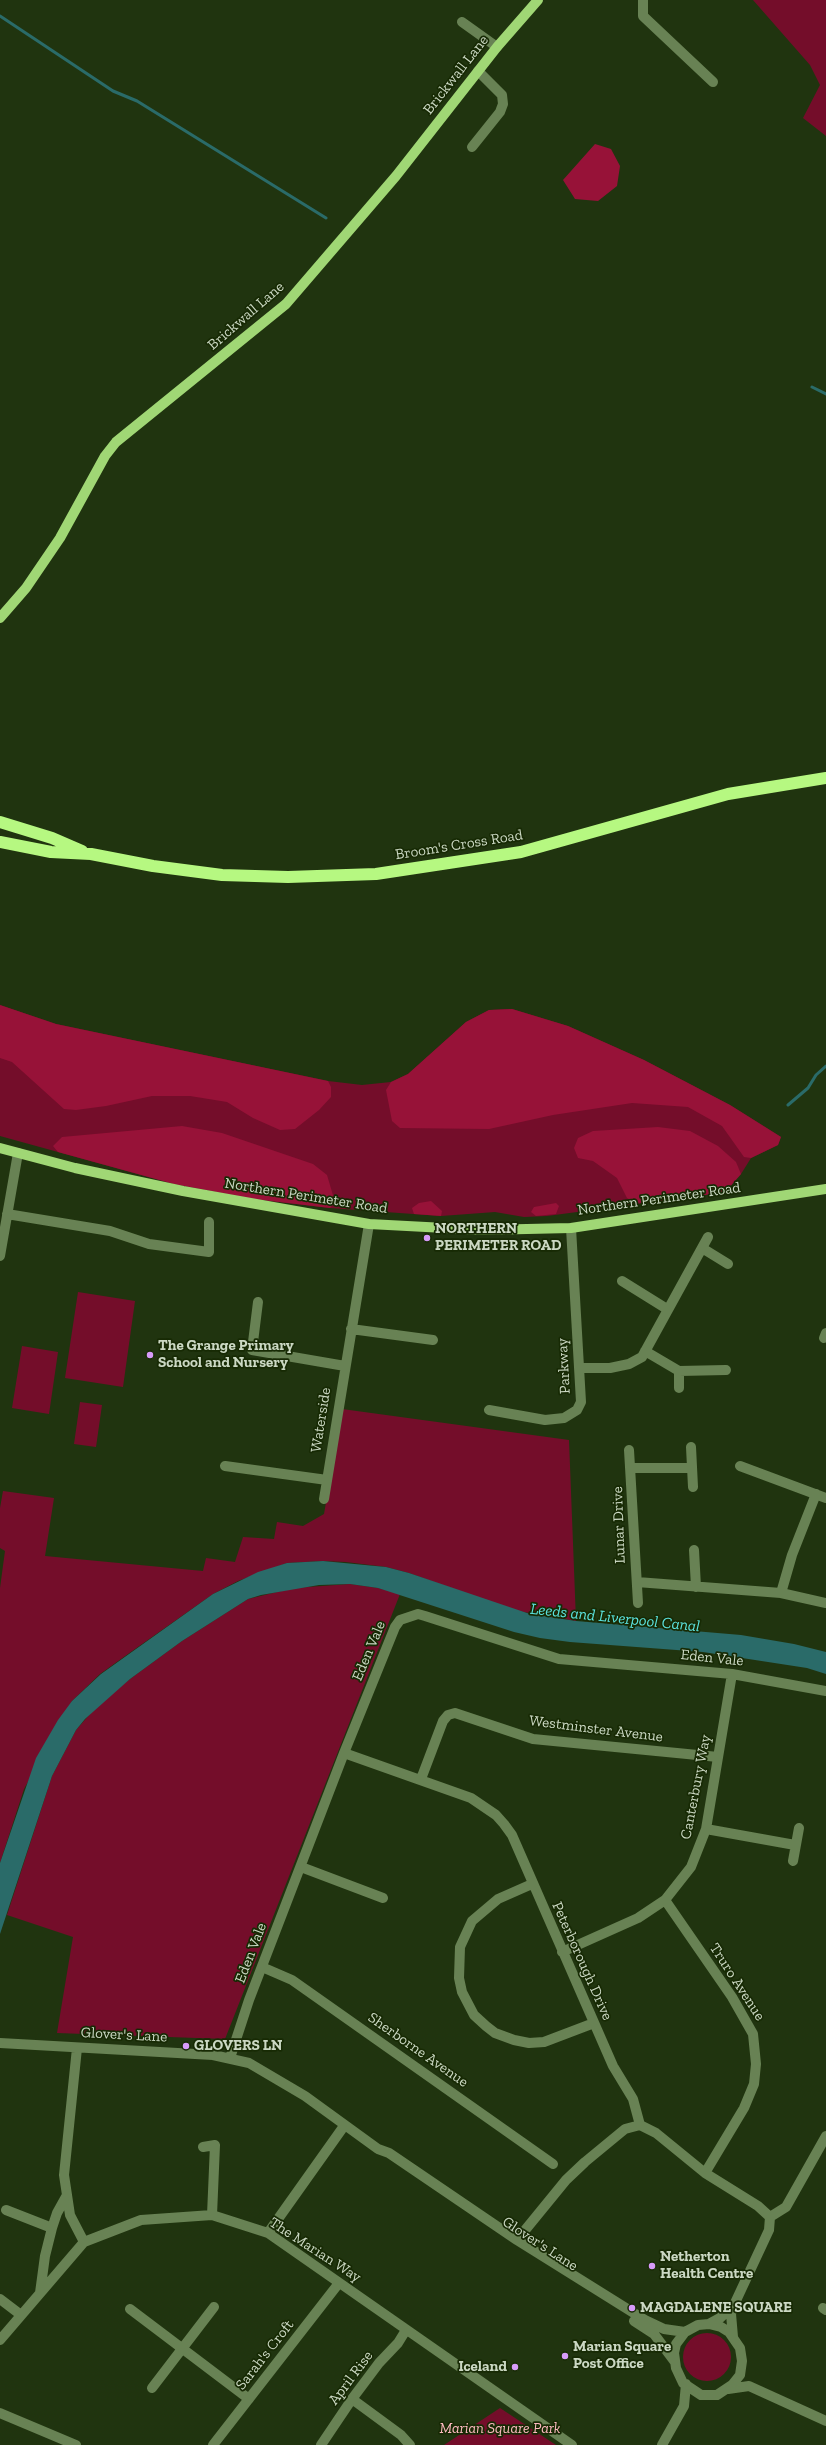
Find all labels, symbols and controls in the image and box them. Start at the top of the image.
street label: Brickwall Lane [420,32,492,118]
street label: Brickwall Lane [204,278,288,354]
street label: Broom's Cross Road [394,826,524,864]
street label: Northern Perimeter Road [223,1174,389,1218]
street label: Northern Perimeter Road [576,1179,742,1219]
place label: NORTHERN PERIMETER ROAD [435,1220,562,1255]
marker: NORTHERN PERIMETER ROAD [422,1233,432,1243]
place label: The Grange Primary School and Nursery [158,1337,294,1372]
street label: Parkway [554,1338,574,1394]
marker: The Grange Primary School and Nursery [145,1350,155,1360]
street label: Waterside [307,1386,335,1454]
street label: Lunar Drive [609,1486,629,1564]
water label: Leeds and Liverpool Canal [529,1600,701,1636]
street label: Eden Vale [348,1618,390,1684]
street label: Eden Vale [680,1646,744,1670]
street label: Westminster Avenue [528,1712,664,1746]
street label: Canterbury Way [677,1733,715,1841]
street label: Peterborough Drive [548,1899,616,2023]
street label: Eden Vale [231,1920,271,1986]
street label: Truro Avenue [705,1940,769,2024]
street label: Sherborne Avenue [364,2009,472,2091]
street label: Glover's Lane [80,2024,168,2046]
place label: GLOVERS LN [194,2037,283,2055]
marker: GLOVERS LN [181,2041,191,2051]
street label: Glover's Lane [499,2213,581,2275]
street label: The Marian Way [266,2214,364,2286]
place label: Netherton Health Centre [660,2248,753,2283]
marker: Netherton Health Centre [647,2261,657,2271]
place label: MAGDALENE SQUARE [640,2299,792,2317]
marker: MAGDALENE SQUARE [627,2303,637,2313]
street label: Sarah's Croft [232,2316,298,2394]
place label: Marian Square Post Office [573,2338,671,2373]
street label: April Rise [325,2347,377,2409]
marker: Marian Square Post Office [560,2351,570,2361]
place label: Iceland [458,2358,507,2376]
marker: Iceland [510,2362,520,2372]
park label: Marian Square Park [439,2420,561,2438]

